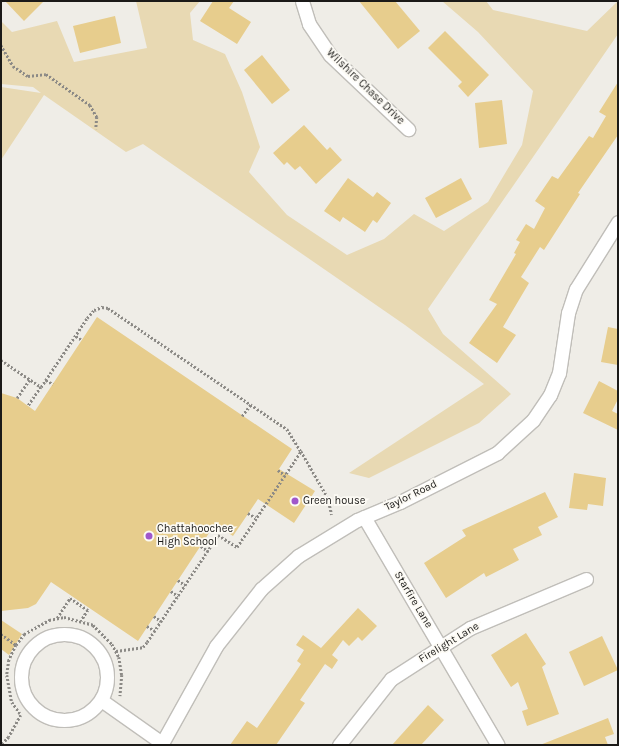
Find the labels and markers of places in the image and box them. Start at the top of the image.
place label: Green house [303,494,365,508]
marker: Green house [290,496,300,506]
place label: Chattahoochee High School [157,523,233,549]
marker: Chattahoochee High School [144,531,154,541]

